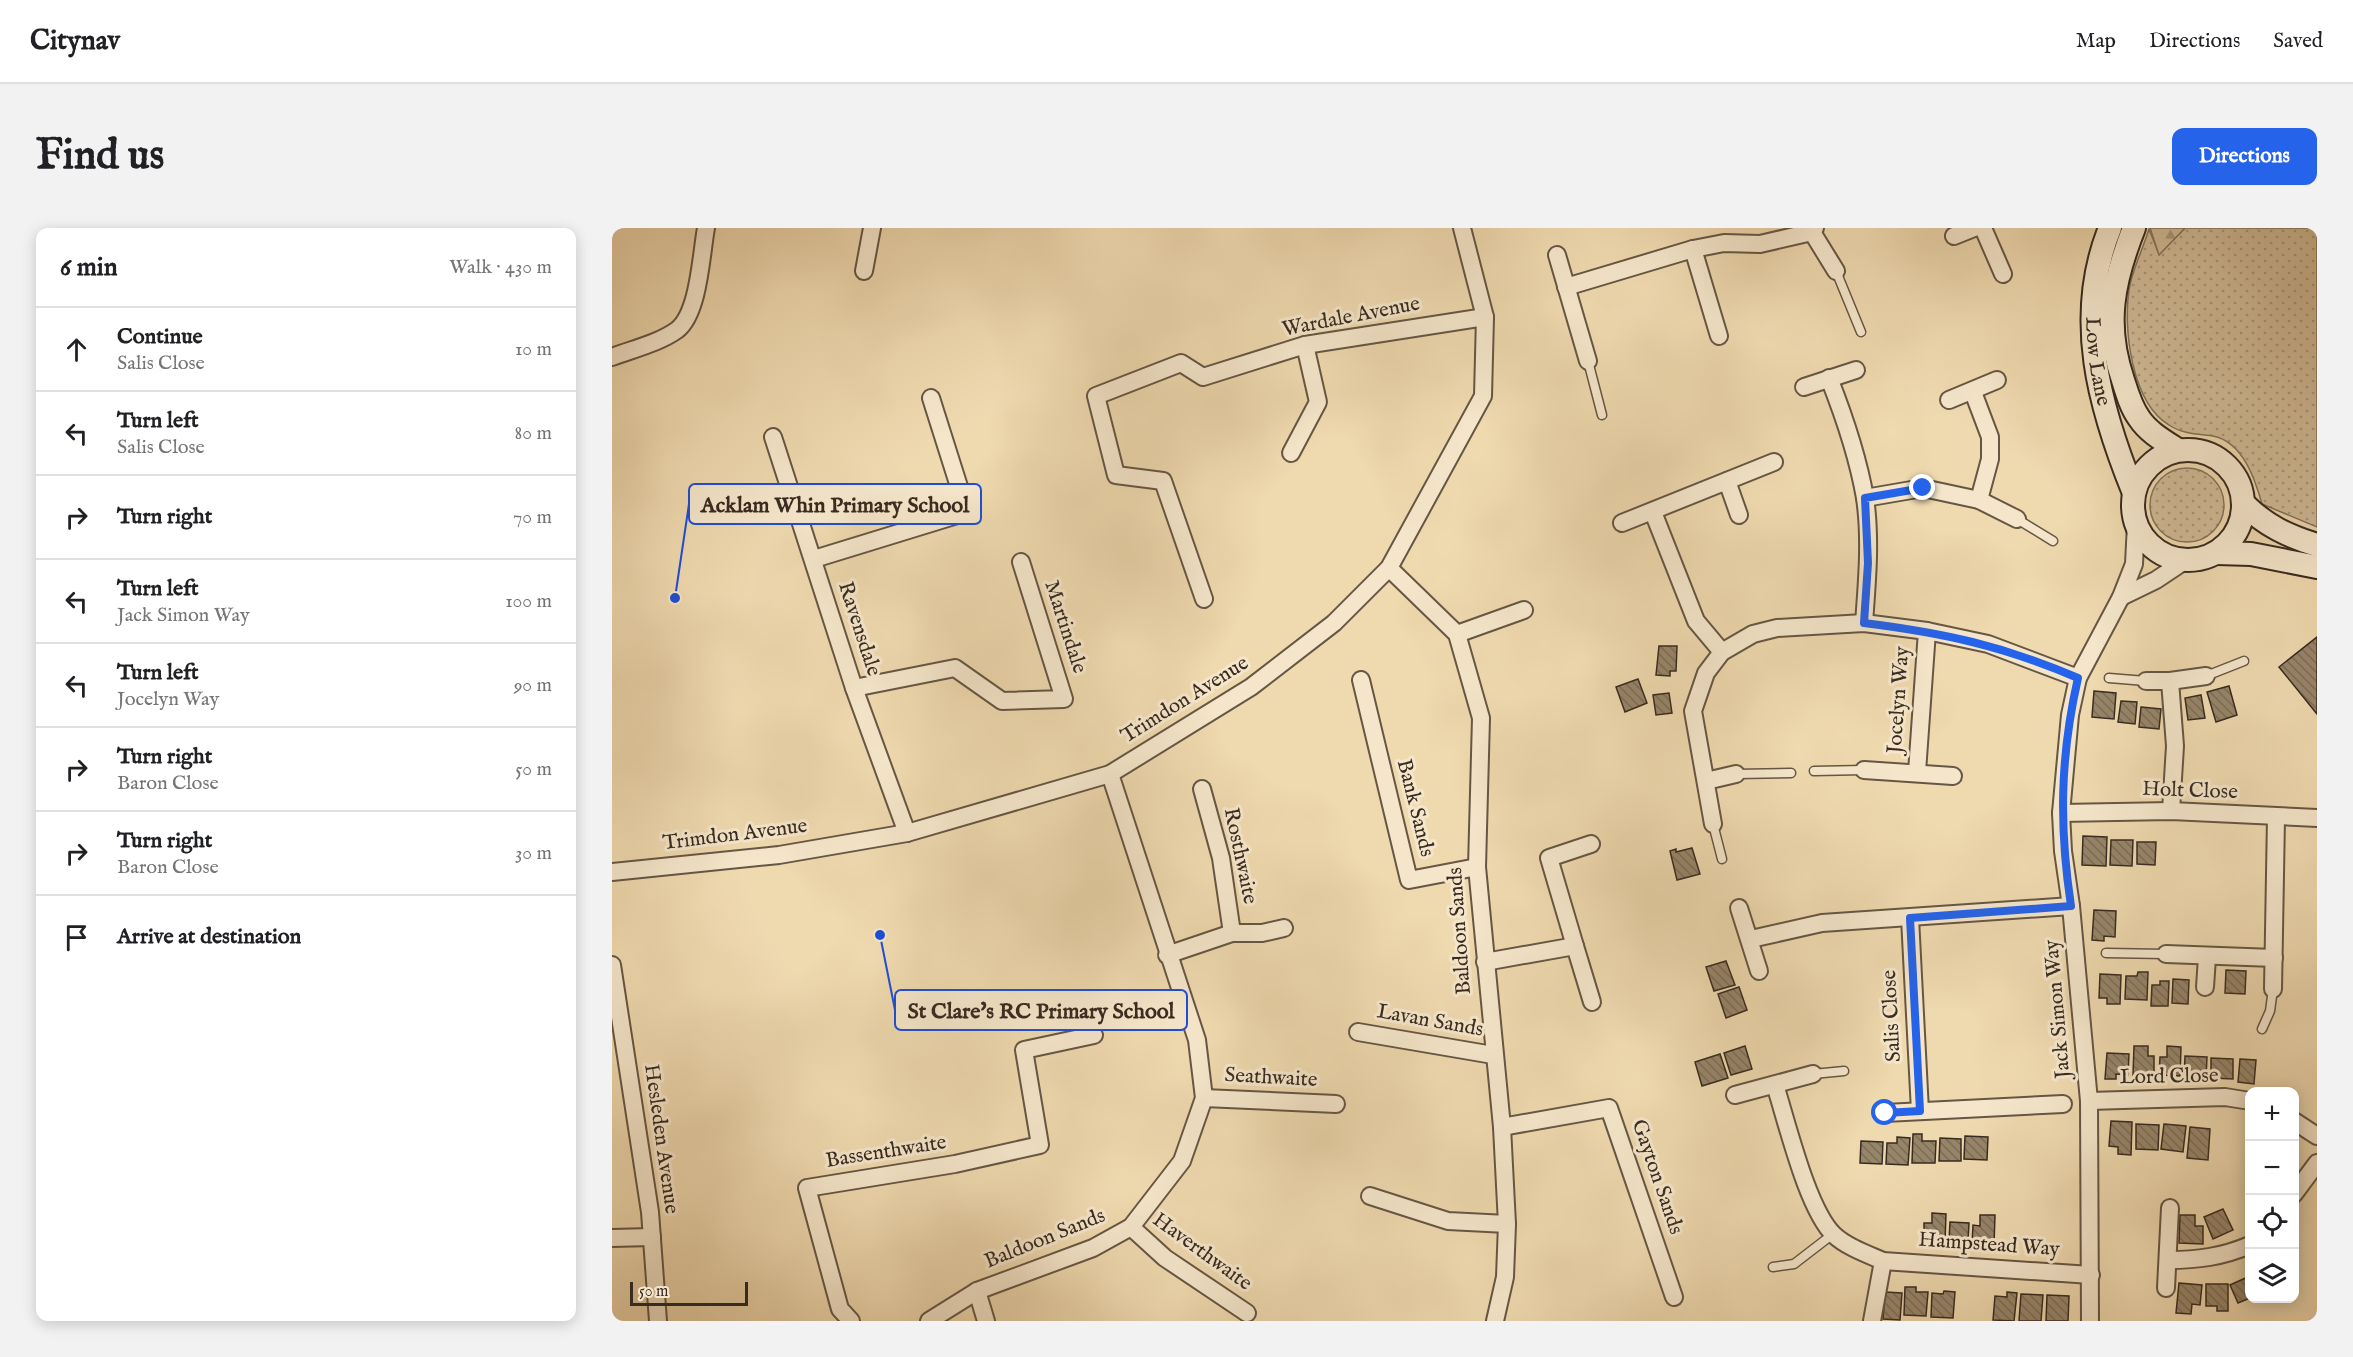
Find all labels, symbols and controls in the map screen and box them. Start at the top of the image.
text: Citynav [30,24,120,59]
text: Map [2076,28,2116,55]
text: Directions [2149,28,2240,55]
text: Saved [2273,28,2323,55]
button: Directions [2172,128,2317,185]
text: Find us [36,130,164,183]
text: 6 min [60,251,118,284]
text: Walk · 430 m [449,255,552,280]
street label: Wardale Avenue [1280,290,1423,344]
street label: Low Lane [2079,317,2117,409]
text: Continue [117,323,203,351]
icon: ahead [60,333,93,366]
text: 10 m [515,337,552,362]
text: Salis Close [117,351,205,376]
text: Turn left [117,407,199,435]
icon: left [60,417,93,450]
text: 80 m [515,421,552,446]
text: Salis Close [117,435,205,460]
route end [1909,474,1935,500]
callout: Acklam Whin Primary School [689,484,981,524]
text: Acklam Whin Primary School [700,492,970,520]
icon: right [60,501,93,534]
text: Turn right [117,503,212,531]
text: 70 m [513,505,552,530]
text: Turn left [117,575,199,603]
street label: Martindale [1037,577,1093,677]
street label: Ravensdale [831,578,887,680]
icon: left [60,585,93,618]
text: 100 m [505,589,552,614]
text: Jack Simon Way [117,603,250,628]
street label: Jocelyn Way [1882,645,1916,757]
street label: Trimdon Avenue [1116,650,1254,750]
text: Turn left [117,659,199,687]
icon: left [60,669,93,702]
text: 90 m [514,673,552,698]
text: Jocelyn Way [117,687,219,712]
text: Turn right [117,743,212,771]
icon: right [60,753,93,786]
street label: Bank Sands [1390,756,1440,860]
text: 50 m [515,757,552,782]
text: Baron Close [117,771,219,796]
street label: Holt Close [2142,776,2239,806]
street label: Rosthwaite [1217,805,1263,907]
street label: Trimdon Avenue [661,813,809,857]
text: Turn right [117,827,212,855]
icon: right [60,837,93,870]
text: 30 m [515,841,552,866]
text: Baron Close [117,855,219,880]
street label: Baldoon Sands [1442,866,1478,996]
icon: arrive [60,921,93,954]
text: Arrive at destination [117,923,301,951]
street label: Jack Simon Way [2038,938,2078,1082]
street label: Salis Close [1876,969,1908,1063]
callout: St Clare's RC Primary School [895,990,1187,1030]
text: St Clare's RC Primary School [907,998,1176,1026]
street label: Lavan Sands [1375,998,1485,1044]
street label: Hesleden Avenue [637,1062,685,1216]
street label: Seathwaite [1224,1062,1318,1094]
street label: Lord Close [2119,1063,2219,1091]
map controls [2245,1087,2299,1303]
button: + [2245,1087,2299,1141]
route start [1871,1099,1897,1125]
street label: Gayton Sands [1625,1116,1689,1238]
street label: Bassenthwaite [824,1129,949,1175]
button: − [2245,1141,2299,1195]
button: locate [2245,1195,2299,1249]
street label: Baldoon Sands [981,1203,1109,1275]
street label: Haverthwaite [1147,1207,1257,1297]
street label: Hampstead Way [1917,1227,2061,1263]
button: layers [2245,1249,2299,1303]
scale bar [630,1279,748,1306]
text: 50 m [639,1282,668,1302]

